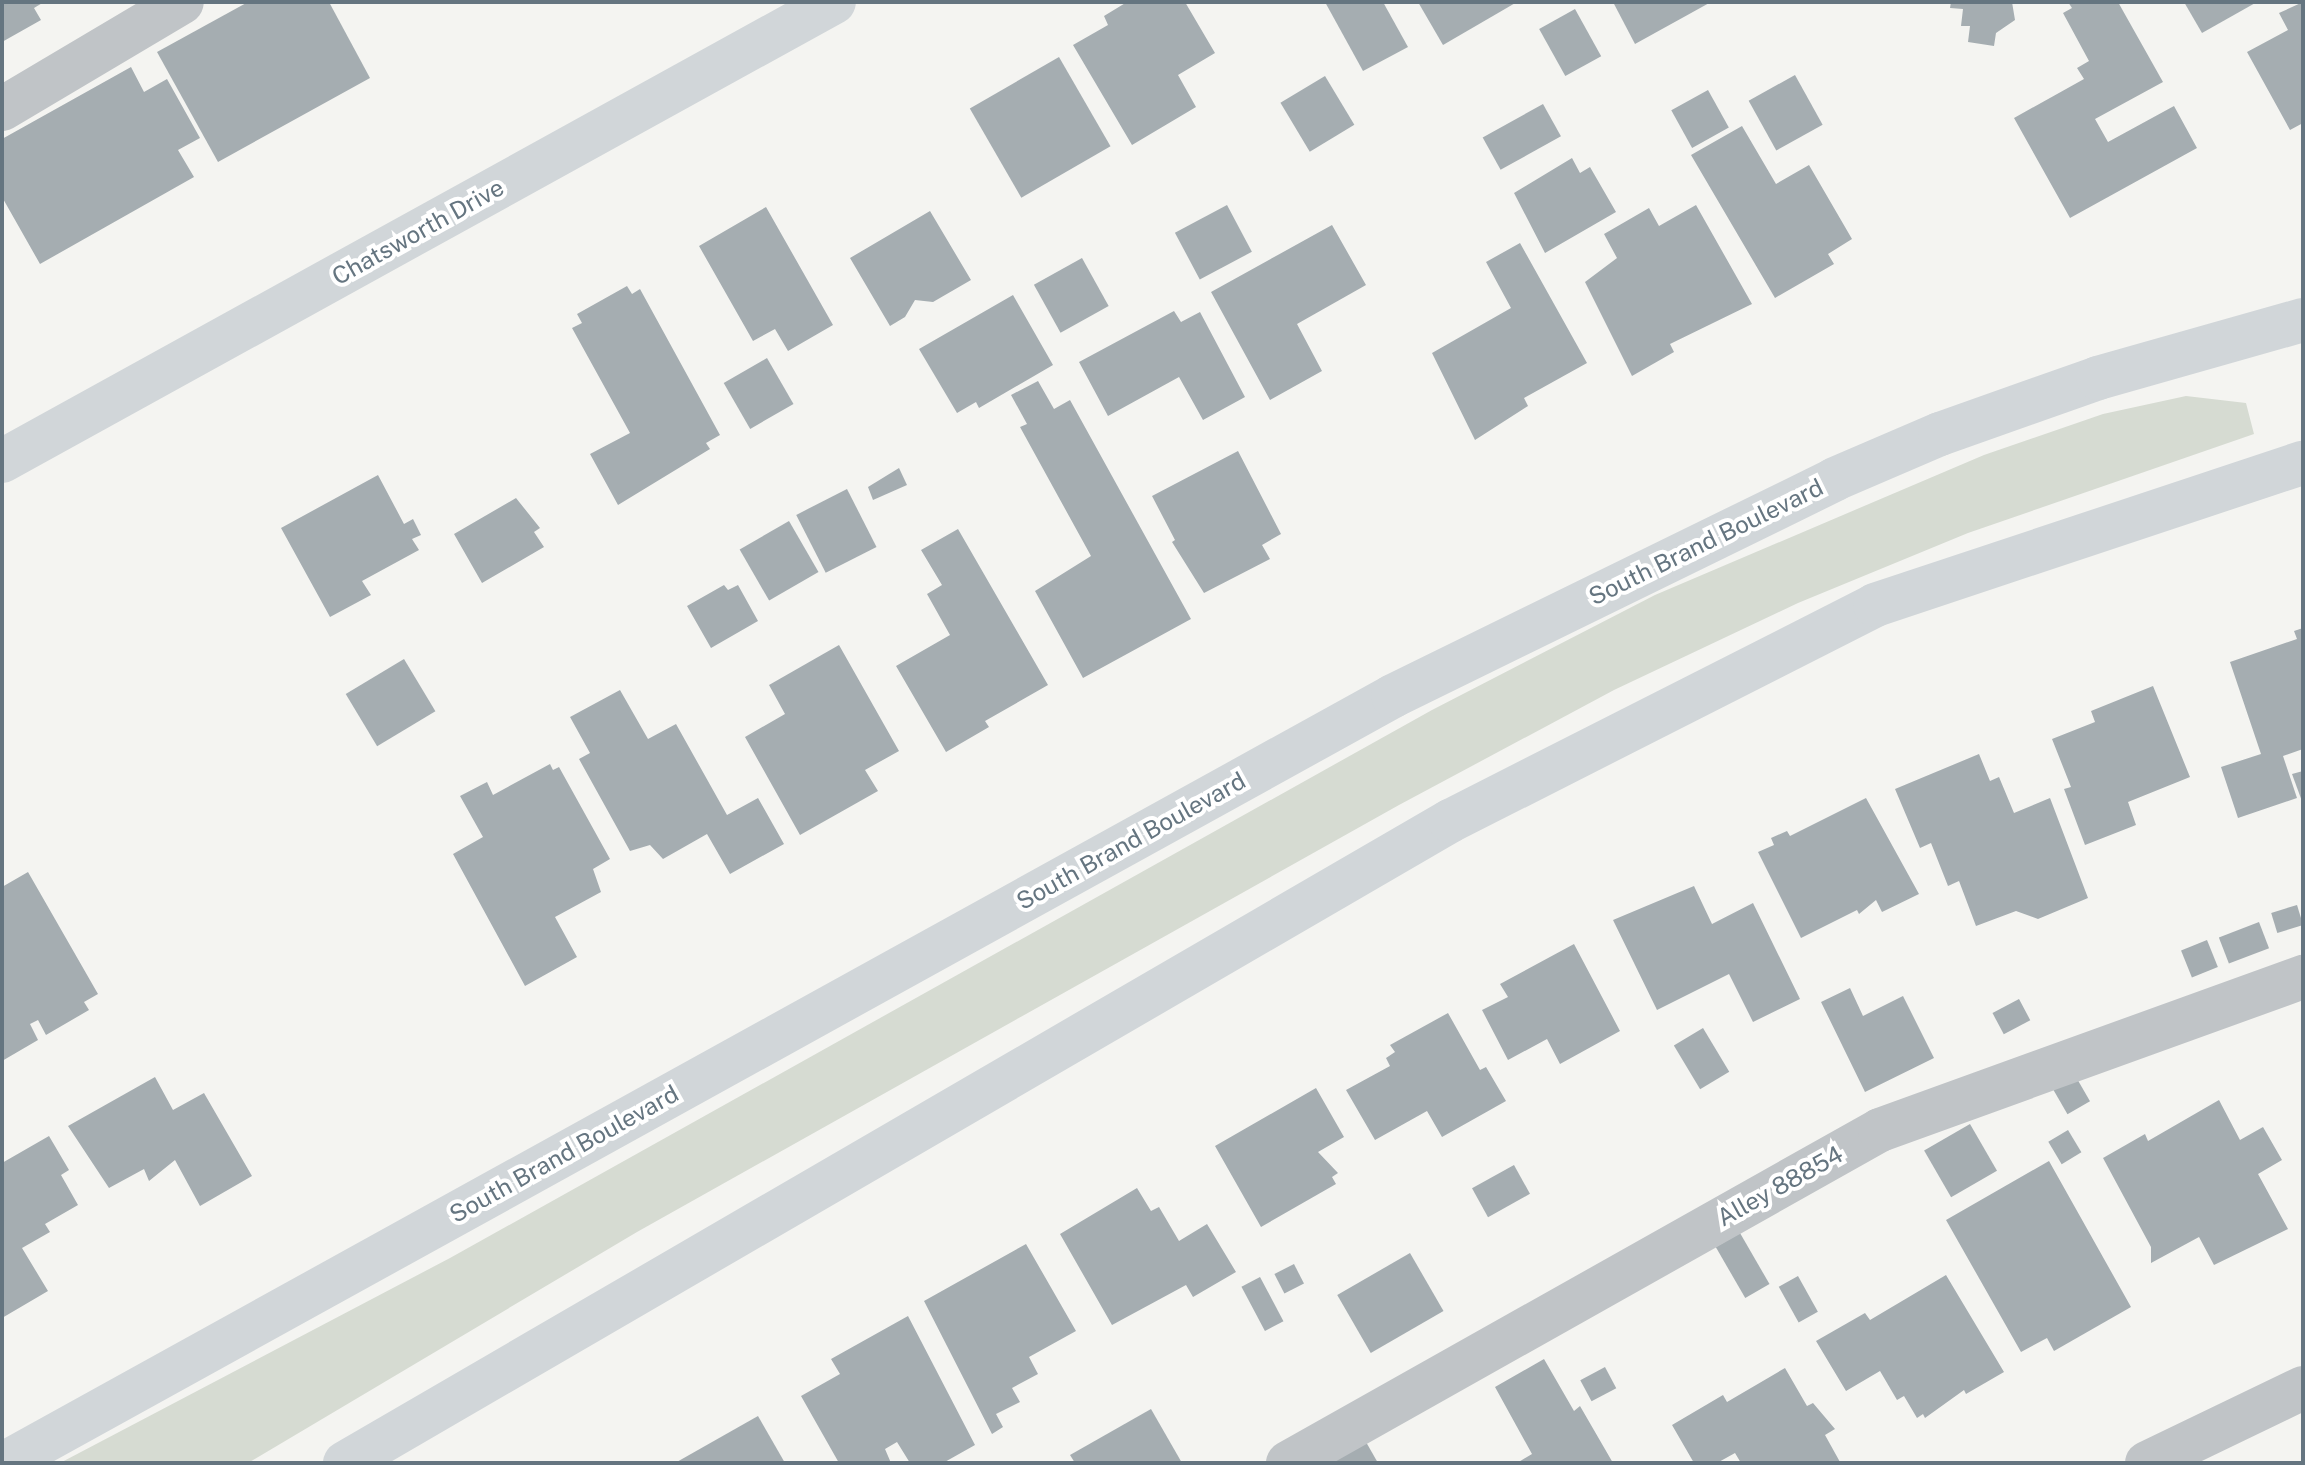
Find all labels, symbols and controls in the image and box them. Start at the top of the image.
street label: Chatsworth Drive [327,173,509,291]
street label: South Brand Boulevard [1584,473,1828,611]
street label: South Brand Boulevard [1012,766,1250,916]
street label: South Brand Boulevard [445,1079,683,1229]
street label: Alley 88854 [1712,1140,1848,1232]

